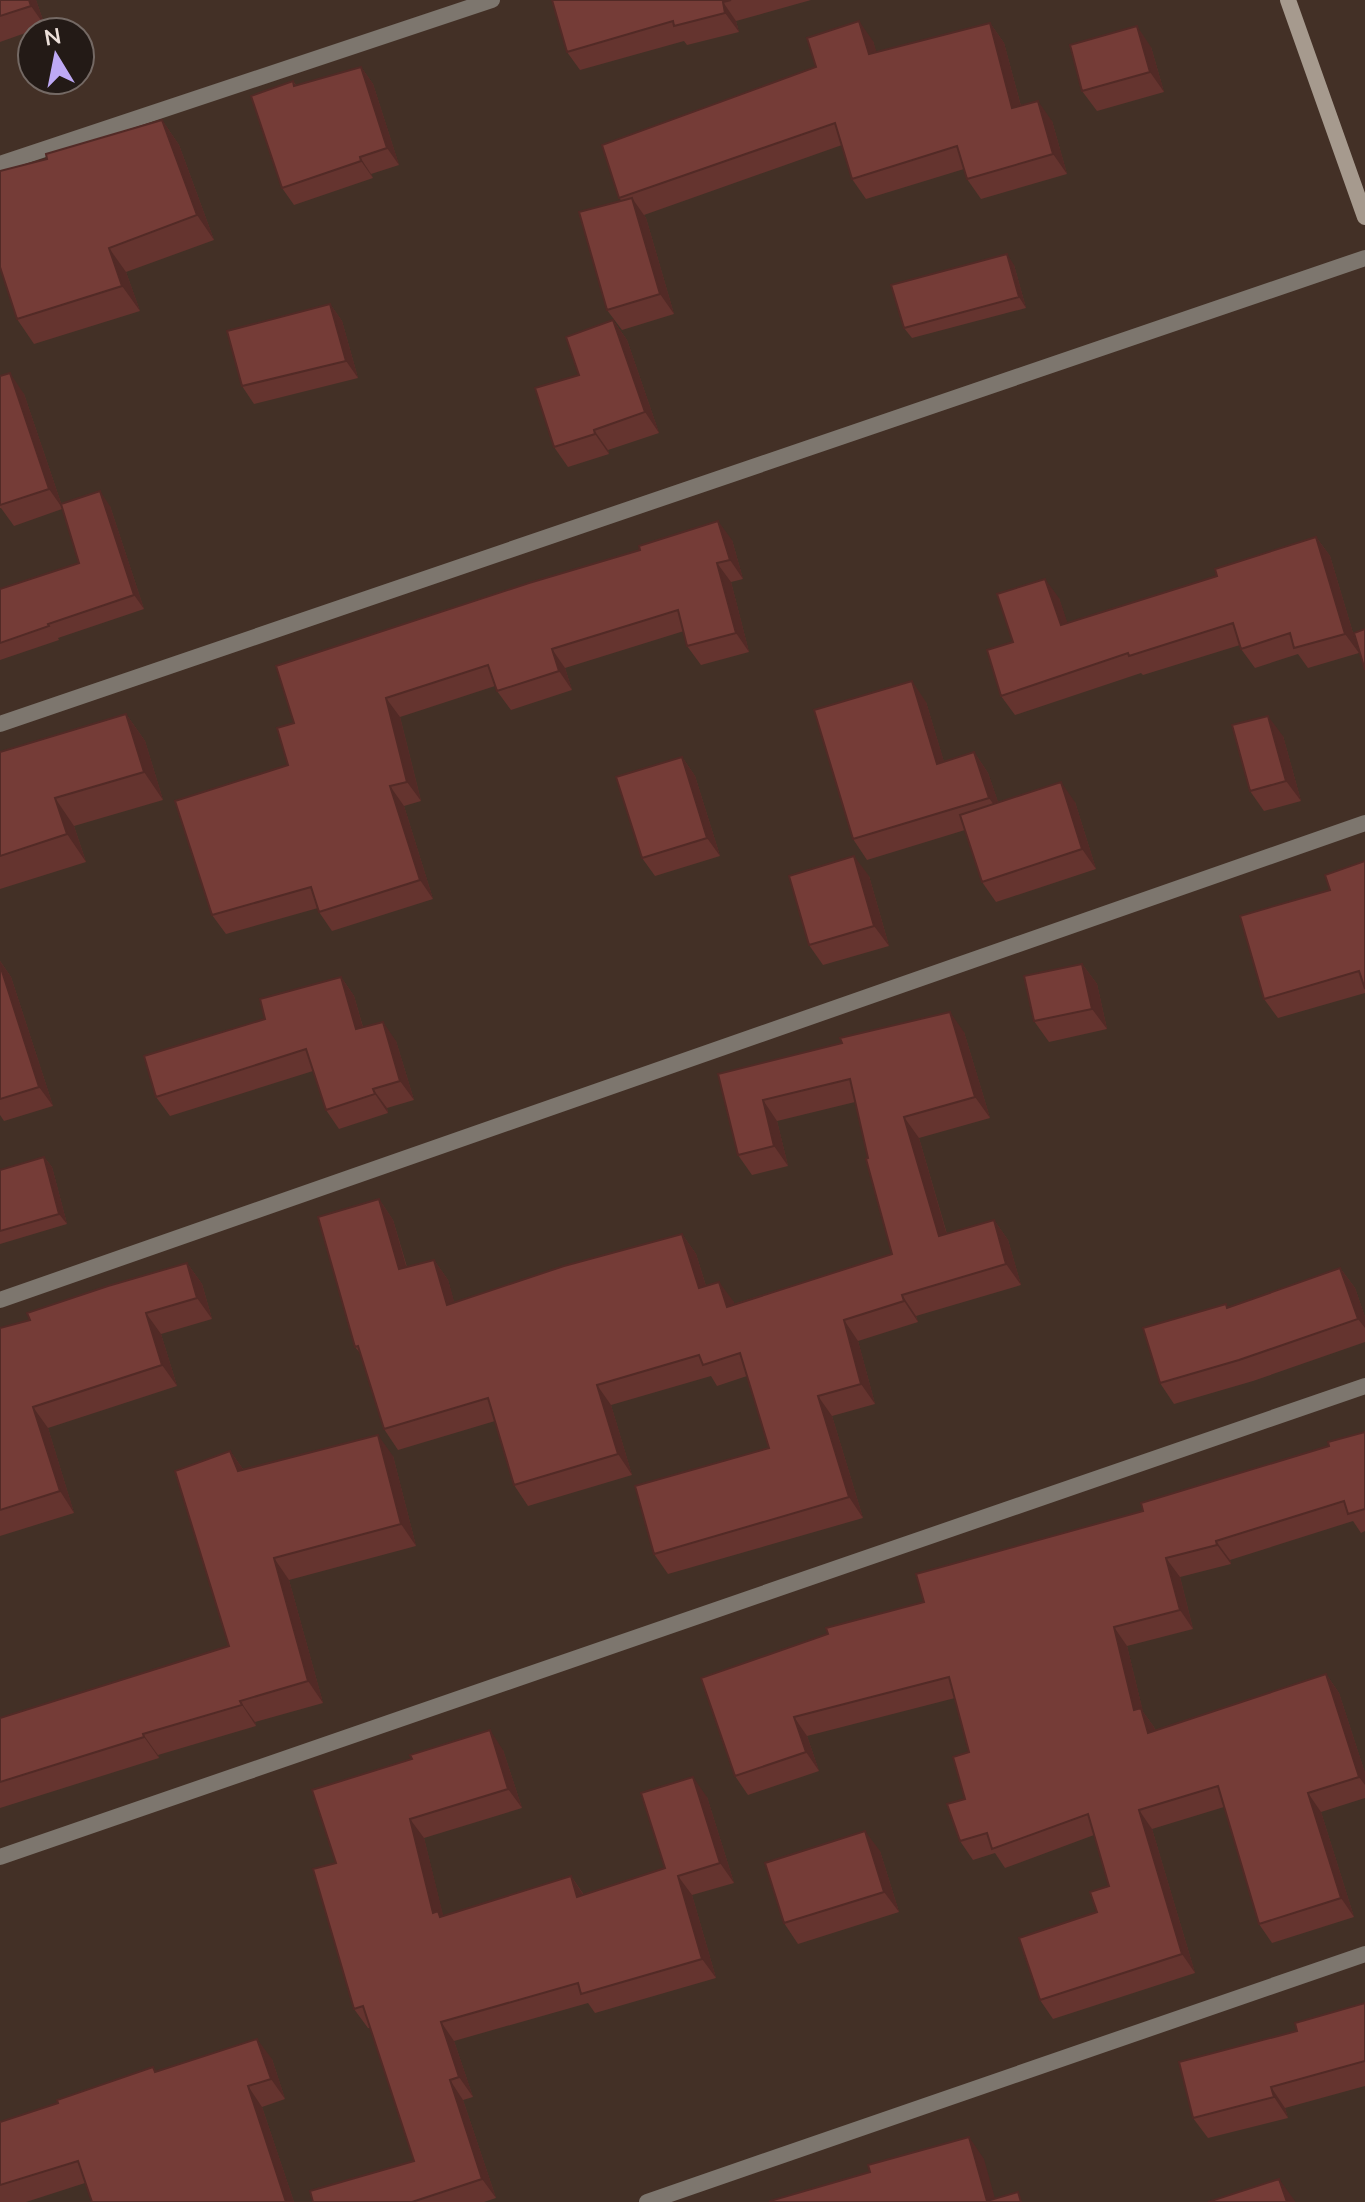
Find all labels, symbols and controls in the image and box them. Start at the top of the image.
north arrow [16,16,96,96]
text: N [42,21,63,52]

